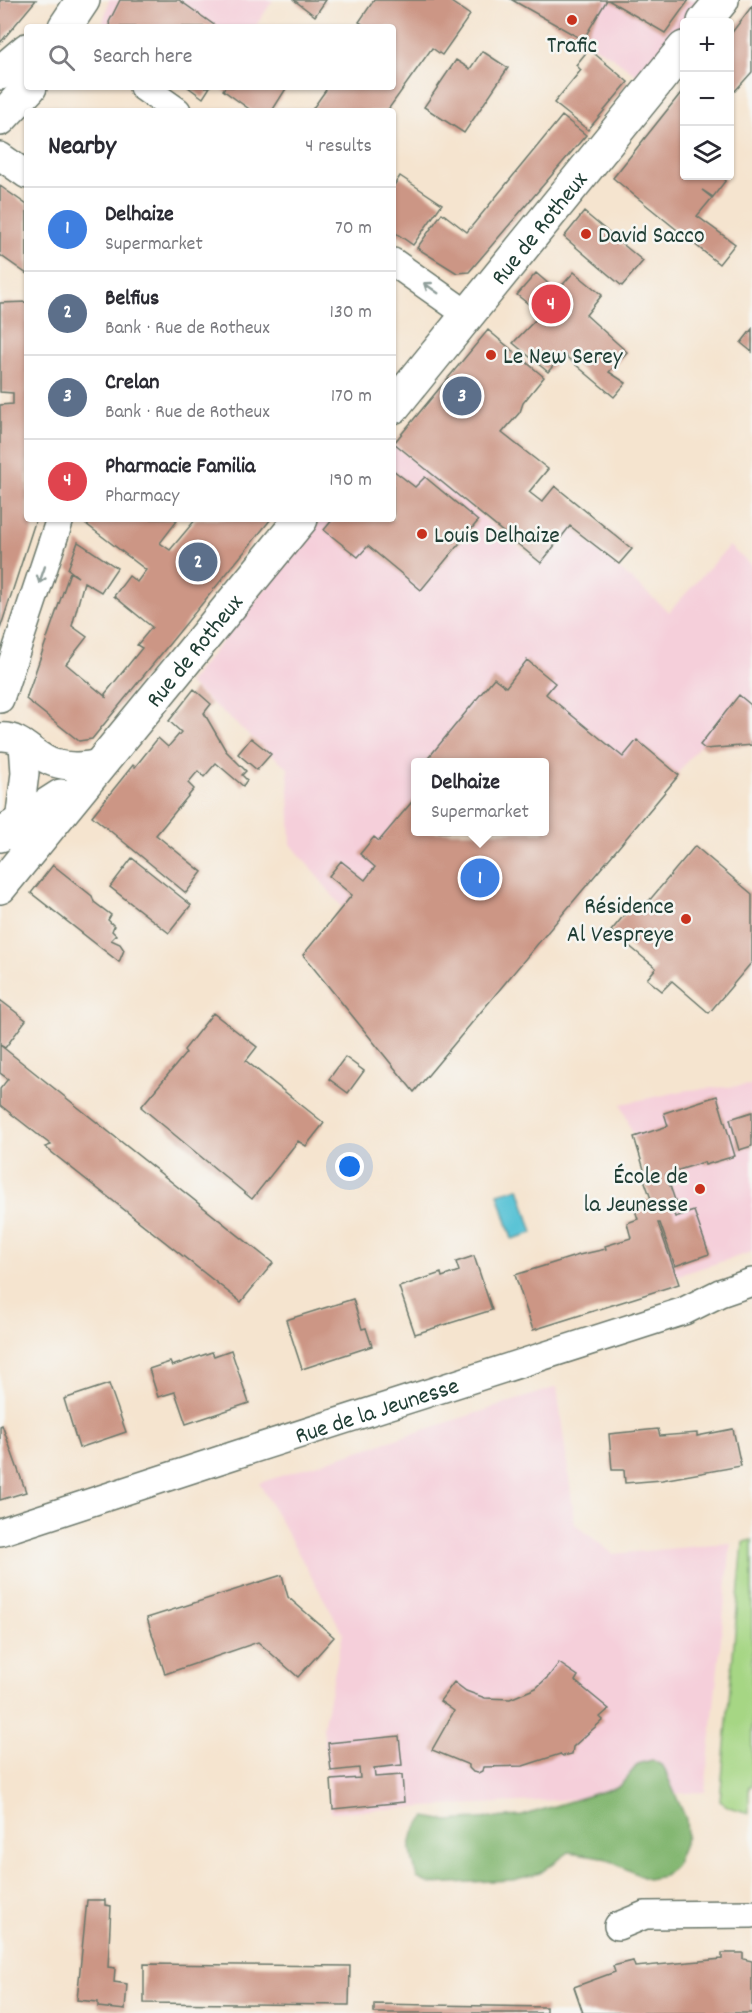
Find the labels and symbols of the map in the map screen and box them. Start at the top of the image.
marker: Trafic [565,13,579,27]
place label: Trafic [547,30,597,64]
street label: Rue de Rotheux [484,165,597,294]
place label: David Sacco [598,220,705,254]
marker: David Sacco [579,227,593,241]
one-way arrow [423,282,439,294]
pin: 4 [532,282,570,326]
place label: Le New Serey [503,341,624,375]
marker: Le New Serey [484,348,498,362]
pin: 3 [442,374,482,418]
place label: Louis Delhaize [434,520,560,554]
marker: Louis Delhaize [415,527,429,541]
pin: 2 [178,540,218,584]
one-way arrow [36,565,47,584]
street label: Rue de Rotheux [139,588,253,716]
pin: 1 [460,856,500,900]
place label: Résidence Al Vespreye [567,891,674,953]
marker: Résidence Al Vespreye [679,912,693,926]
your location [335,1152,364,1181]
place label: École de la Jeunesse [583,1161,688,1223]
marker: École de la Jeunesse [693,1182,707,1196]
street label: Rue de la Jeunesse [291,1370,464,1455]

